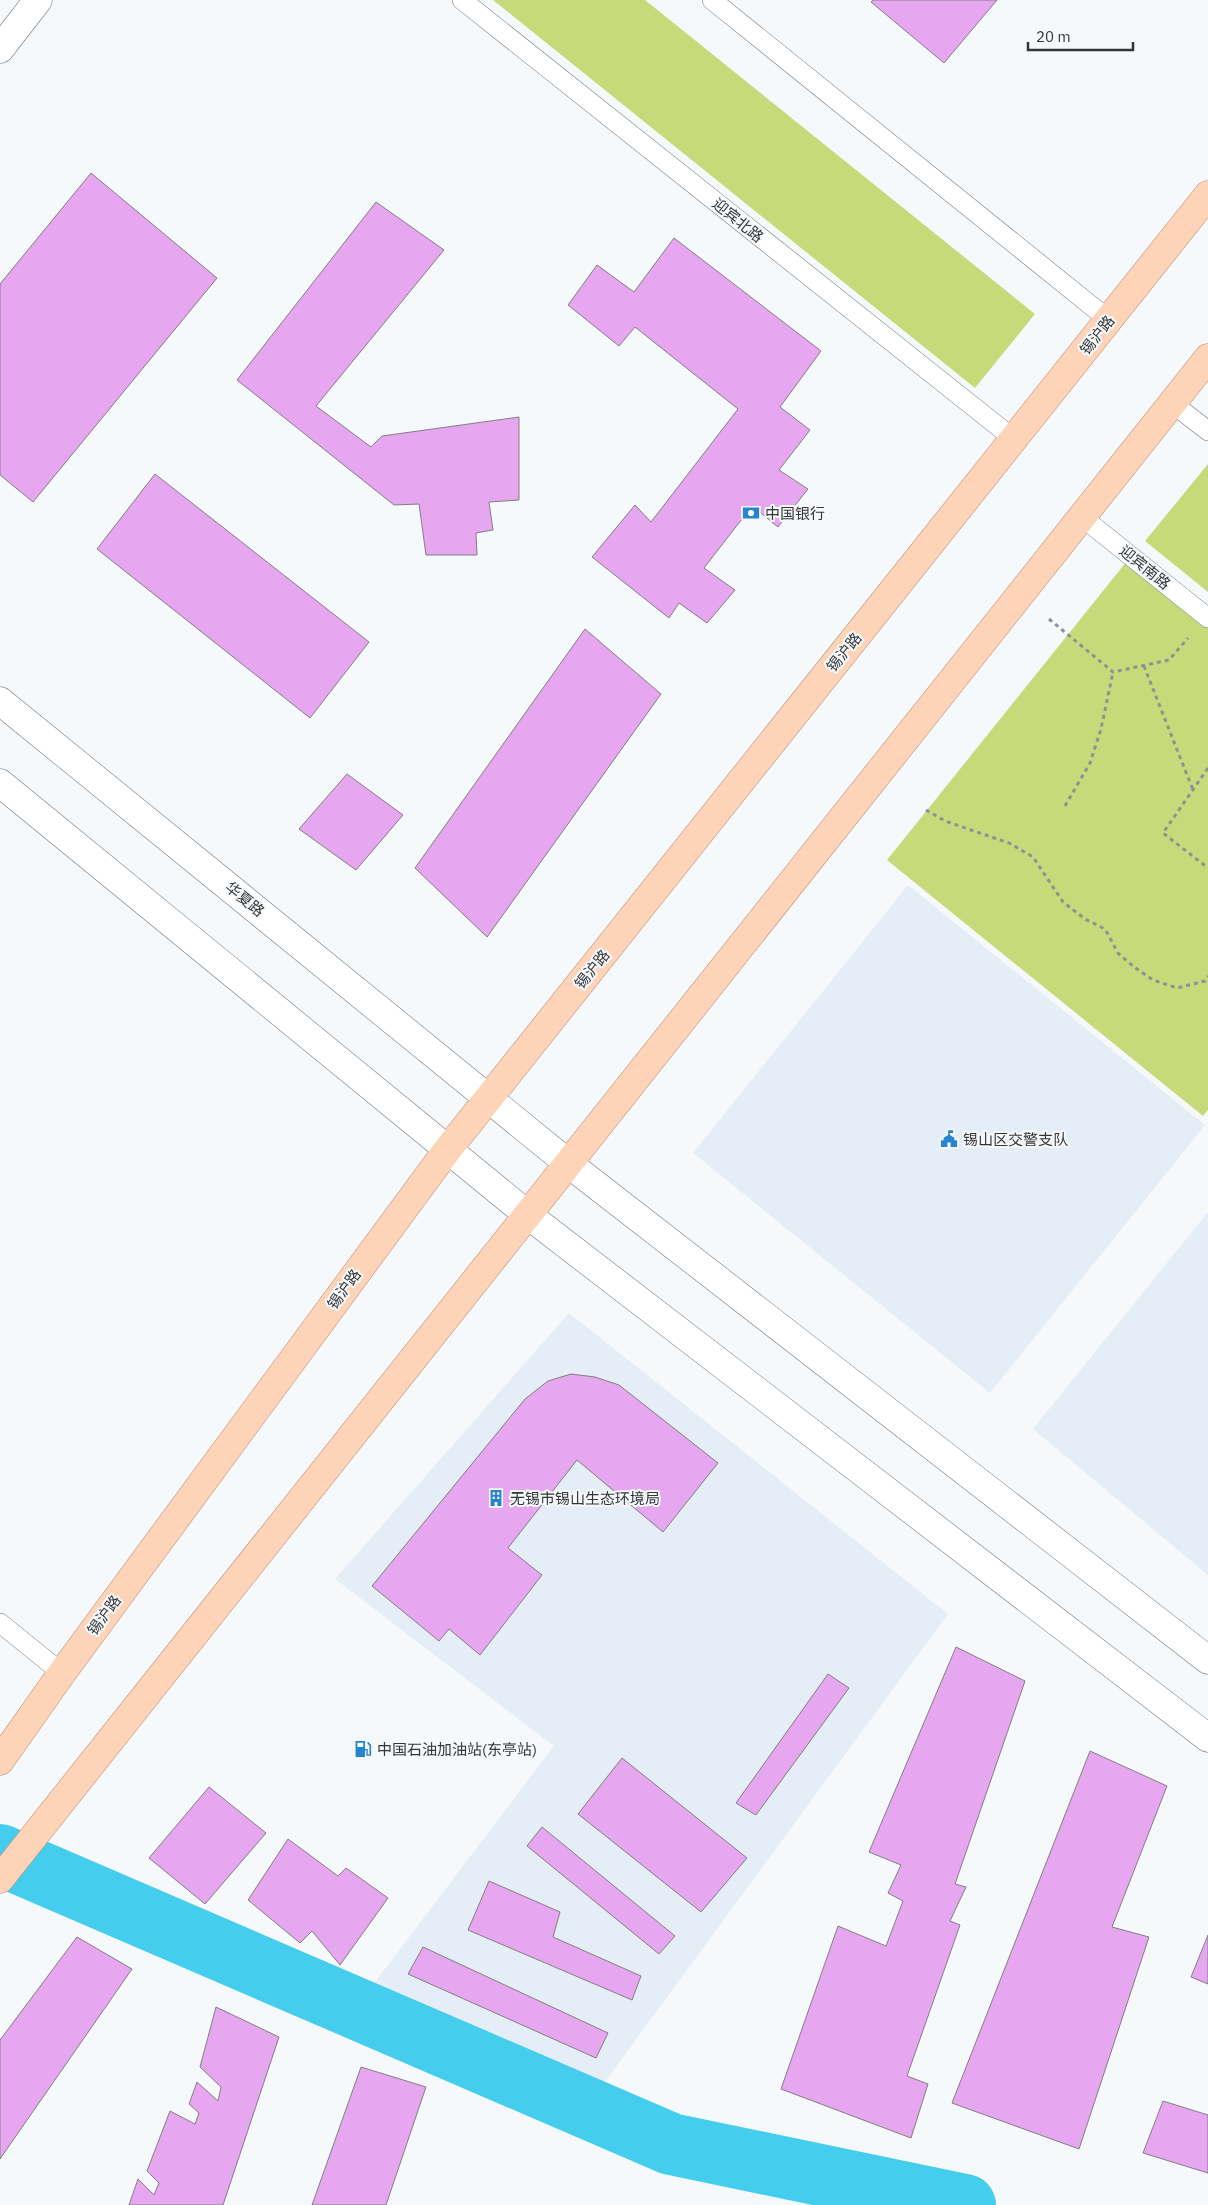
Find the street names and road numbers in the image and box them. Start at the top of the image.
street label: 迎宾北路 [709,194,767,246]
street label: 锡沪路 [1076,311,1118,359]
street label: 迎宾南路 [1116,541,1174,593]
street label: 锡沪路 [822,629,866,675]
street label: 华夏路 [222,877,268,921]
street label: 锡沪路 [570,946,614,992]
street label: 锡沪路 [323,1265,365,1313]
street label: 锡沪路 [83,1591,125,1639]

